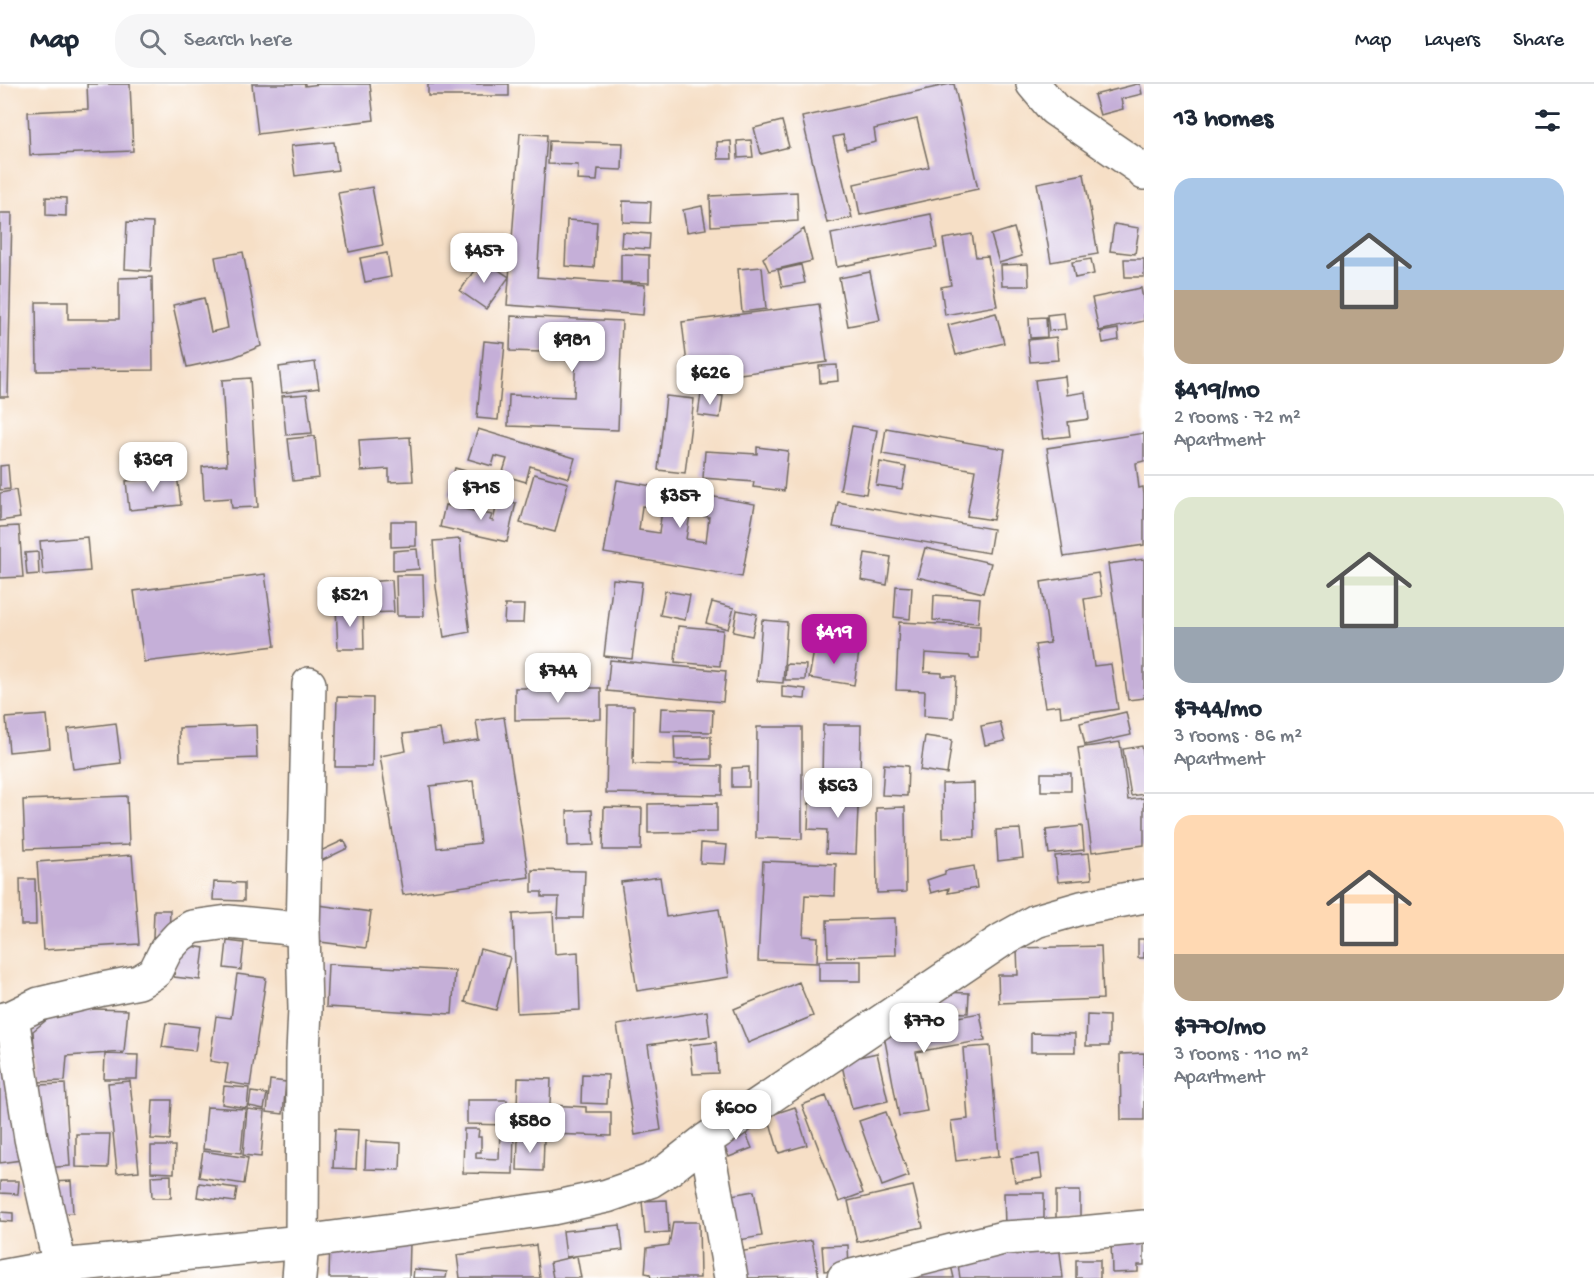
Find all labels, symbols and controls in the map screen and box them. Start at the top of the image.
search box [115,14,535,68]
text: Map [30,25,79,58]
icon: search [136,25,169,58]
text: Search here [184,28,292,54]
text: Map [1355,29,1391,54]
text: Layers [1424,29,1480,54]
text: Share [1513,29,1564,54]
icon: filters [1531,104,1564,137]
text: 13 homes [1174,105,1273,136]
icon: home [1315,217,1423,325]
pin: $457 [448,233,520,284]
text: $457 [464,241,504,264]
pin: $981 [536,322,608,373]
text: $981 [553,330,591,353]
pin: $626 [674,355,746,406]
text: $626 [690,363,730,386]
text: $419/mo [1174,376,1260,407]
text: 2 rooms · 72 m² [1174,407,1301,430]
text: Apartment [1174,430,1264,453]
pin: $369 [117,442,189,493]
text: $369 [133,450,173,473]
pin: $715 [445,470,517,521]
text: $715 [462,478,500,501]
pin: $357 [644,478,716,529]
text: $357 [660,486,700,509]
icon: home [1315,536,1423,644]
pin: $521 [314,577,386,628]
text: $521 [331,585,369,608]
pin: $419 [798,614,870,665]
text: $419 [816,622,852,645]
pin: $744 [522,653,594,704]
text: $744 [539,661,577,684]
text: $744/mo [1174,695,1262,726]
text: 3 rooms · 86 m² [1174,726,1302,749]
text: Apartment [1174,749,1264,772]
pin: $563 [802,768,874,819]
text: $563 [818,776,858,799]
icon: home [1315,854,1423,962]
pin: $770 [888,1003,960,1054]
text: $770 [903,1011,945,1034]
text: $770/mo [1174,1013,1266,1044]
text: 3 rooms · 110 m² [1174,1044,1309,1067]
text: Apartment [1174,1067,1264,1090]
pin: $600 [700,1090,772,1141]
text: $600 [715,1098,757,1121]
pin: $580 [494,1103,566,1154]
text: $580 [509,1111,551,1134]

